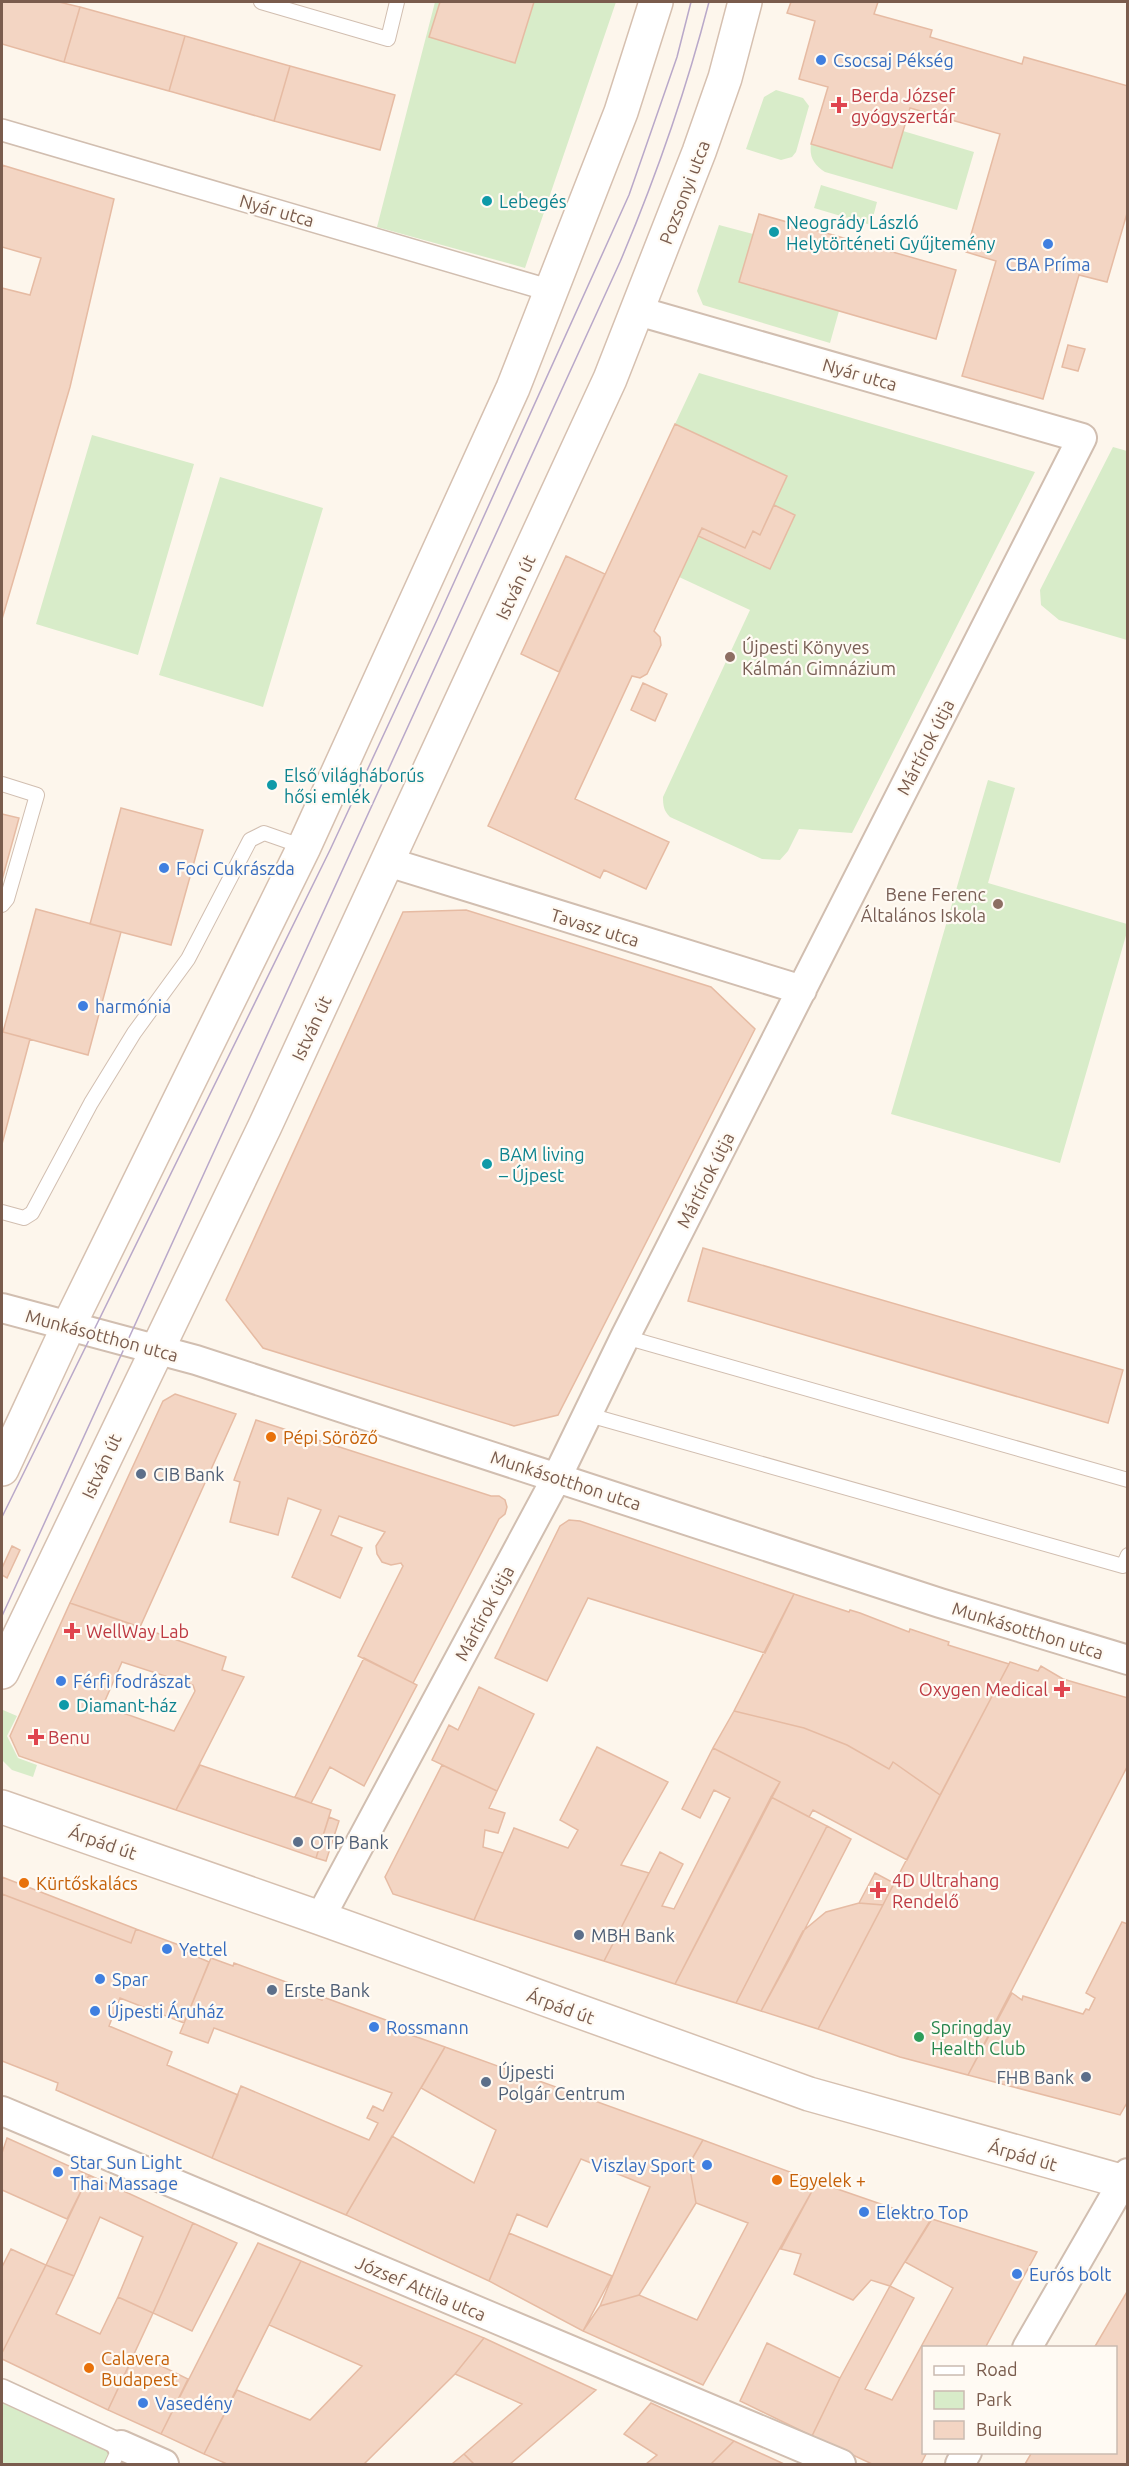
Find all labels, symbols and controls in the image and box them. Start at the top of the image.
place label: Csocsaj Pékség [833,50,954,70]
marker: Csocsaj Pékség [814,53,828,67]
place label: Berda József gyógyszertár [851,85,955,126]
marker: Berda József gyógyszertár [832,98,846,112]
street label: Pozsonyi utca [655,137,713,247]
street label: Nyár utca [237,190,317,230]
place label: Lebegés [499,191,567,211]
marker: Lebegés [480,194,494,208]
place label: Neogrády László Helytörténeti Gyűjtemény [786,212,996,253]
marker: Neogrády László Helytörténeti Gyűjtemény [767,225,781,239]
marker: CBA Príma [1041,237,1055,251]
place label: CBA Príma [1005,254,1091,274]
street label: Nyár utca [820,354,900,394]
street label: István út [491,551,539,623]
place label: Újpesti Könyves Kálmán Gimnázium [742,636,896,678]
marker: Újpesti Könyves Kálmán Gimnázium [723,650,737,664]
street label: Mártírok útja [892,696,958,798]
place label: Első világháborús hősi emlék [284,765,424,806]
marker: Első világháborús hősi emlék [265,778,279,792]
place label: Foci Cukrászda [176,858,295,878]
marker: Foci Cukrászda [157,861,171,875]
place label: Bene Ferenc Általános Iskola [861,884,986,925]
marker: Bene Ferenc Általános Iskola [991,897,1005,911]
street label: Tavasz utca [548,904,642,950]
street label: István út [287,992,335,1064]
place label: harmónia [95,996,171,1016]
marker: harmónia [76,999,90,1013]
street label: Mártírok útja [672,1129,738,1231]
place label: BAM living – Újpest [498,1144,585,1185]
marker: BAM living – Újpest [480,1157,494,1171]
street label: Munkásotthon utca [24,1305,180,1365]
place label: Pépi Söröző [283,1427,378,1447]
street label: István út [77,1430,125,1502]
marker: Pépi Söröző [264,1430,278,1444]
street label: Munkásotthon utca [488,1446,644,1514]
place label: CIB Bank [153,1464,224,1484]
marker: CIB Bank [134,1467,148,1481]
street label: Mártírok útja [451,1562,517,1664]
street label: Munkásotthon utca [950,1597,1106,1663]
place label: WellWay Lab [86,1621,189,1641]
marker: WellWay Lab [63,1622,81,1640]
place label: Férfi fodrászat [73,1671,191,1691]
marker: Férfi fodrászat [54,1674,68,1688]
place label: Oxygen Medical [919,1679,1048,1699]
marker: Oxygen Medical [1053,1680,1071,1698]
place label: Diamant-ház [76,1695,177,1715]
marker: Diamant-ház [57,1698,71,1712]
place label: Benu [48,1727,90,1747]
marker: Benu [29,1730,43,1744]
street label: Árpád út [67,1820,140,1863]
place label: OTP Bank [310,1832,389,1852]
marker: OTP Bank [291,1835,305,1849]
place label: 4D Ultrahang Rendelő [892,1870,999,1911]
place label: Kürtőskalács [36,1873,138,1893]
marker: Kürtőskalács [17,1876,31,1890]
marker: 4D Ultrahang Rendelő [869,1881,887,1899]
place label: MBH Bank [591,1925,675,1945]
marker: MBH Bank [572,1928,586,1942]
place label: Yettel [179,1939,228,1959]
marker: Yettel [160,1942,174,1956]
place label: Spar [112,1969,148,1989]
marker: Spar [93,1972,107,1986]
place label: Erste Bank [284,1980,370,2000]
marker: Erste Bank [265,1983,279,1997]
street label: Árpád út [525,1984,598,2027]
place label: Újpesti Áruház [107,2000,224,2021]
marker: Újpesti Áruház [88,2004,102,2018]
place label: Rossmann [386,2017,469,2037]
place label: Springday Health Club [931,2017,1025,2058]
marker: Rossmann [367,2020,381,2034]
marker: Springday Health Club [912,2030,926,2044]
place label: Újpesti Polgár Centrum [498,2061,625,2103]
place label: FHB Bank [996,2067,1074,2087]
marker: FHB Bank [1079,2070,1093,2084]
marker: Újpesti Polgár Centrum [479,2075,493,2089]
street label: Árpád út [986,2135,1060,2174]
place label: Star Sun Light Thai Massage [70,2152,182,2193]
place label: Viszlay Sport [591,2155,695,2175]
marker: Viszlay Sport [700,2158,714,2172]
marker: Star Sun Light Thai Massage [51,2165,65,2179]
place label: Egyelek + [789,2170,866,2190]
marker: Egyelek + [770,2173,784,2187]
place label: Elektro Top [876,2202,969,2222]
marker: Elektro Top [857,2205,871,2219]
street label: József Attila utca [353,2252,489,2324]
place label: Eurós bolt [1029,2264,1111,2284]
marker: Eurós bolt [1010,2267,1024,2281]
legend [922,2346,1117,2454]
place label: Calavera Budapest [101,2348,178,2389]
text: Road [976,2359,1018,2379]
marker: Calavera Budapest [82,2361,96,2375]
text: Park [976,2389,1012,2409]
place label: Vasedény [155,2393,233,2413]
marker: Vasedény [136,2396,150,2410]
text: Building [976,2419,1042,2439]

